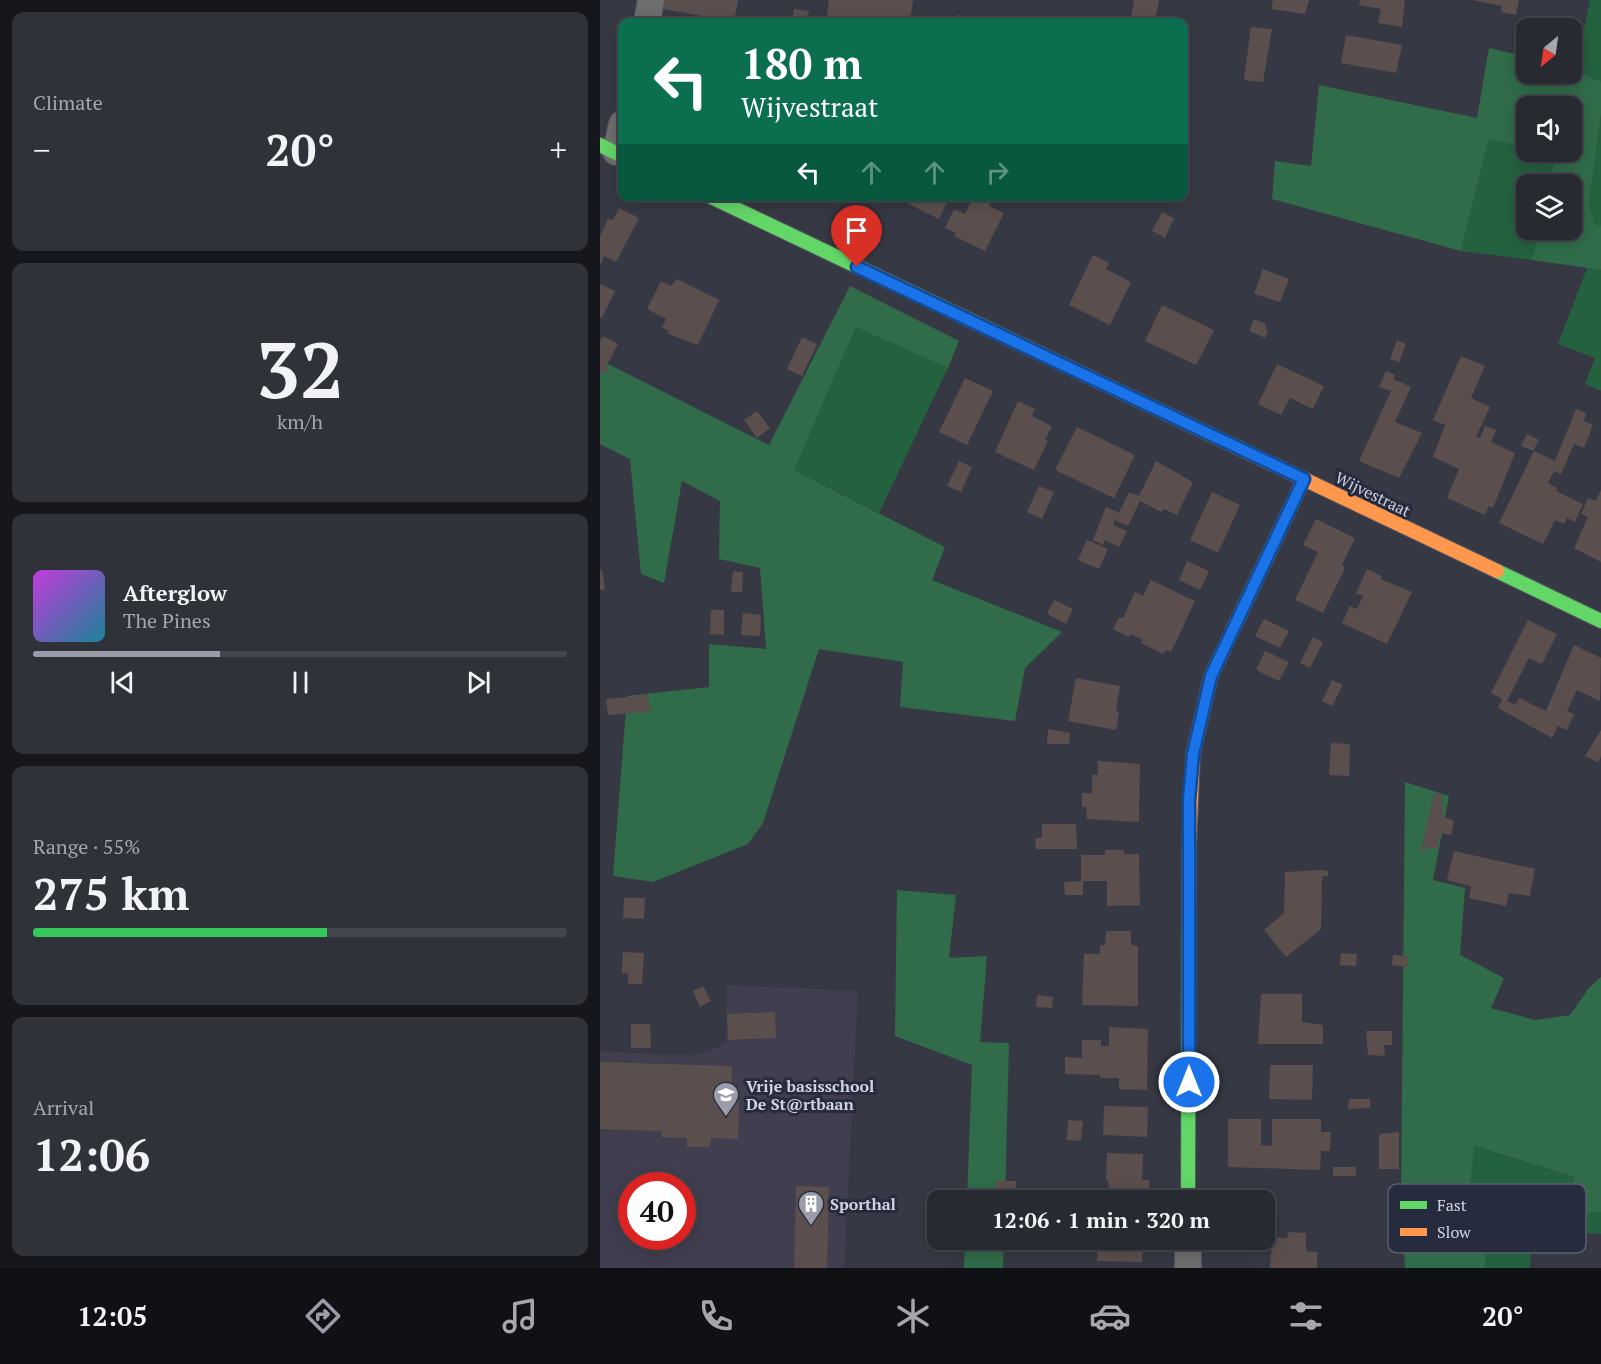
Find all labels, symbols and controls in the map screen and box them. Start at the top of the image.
north arrow [1516,18,1582,84]
map controls [1516,18,1582,240]
text: 180 m [741,35,862,91]
icon: left [642,42,720,120]
text: Climate [33,89,103,116]
text: Wijvestraat [741,89,878,125]
button: sound [1516,96,1582,162]
text: 20° [265,119,335,179]
text: − [33,128,51,171]
text: + [549,128,567,171]
icon: left [792,156,825,189]
icon: ahead [855,156,888,189]
icon: ahead [918,156,951,189]
icon: right [981,156,1014,189]
button: layers [1516,174,1582,240]
pin [831,205,882,267]
icon: arrive [840,214,873,247]
text: 32 [256,317,344,420]
text: km/h [277,408,323,435]
street label: Wijvestraat [1332,466,1414,522]
text: Afterglow [123,578,227,607]
text: The Pines [123,607,211,634]
icon: previous [106,666,139,699]
icon: pause [284,666,317,699]
icon: next [462,666,495,699]
text: Range · 55% [33,833,140,860]
text: 275 km [33,863,189,923]
position arrow [1157,1050,1221,1114]
place label: Vrije basisschool De St@rtbaan [746,1075,874,1115]
school or university icon: Vrije basisschool De St@rtbaan [711,1080,741,1118]
text: Arrival [33,1094,94,1121]
text: 12:06 [33,1124,150,1184]
speed limit sign: 40 [618,1172,696,1250]
legend [1388,1184,1586,1253]
building icon: Sporthal [796,1189,826,1227]
place label: Sporthal [830,1193,896,1215]
text: Fast [1437,1194,1467,1216]
text: 12:06 · 1 min · 320 m [992,1205,1210,1234]
text: Slow [1437,1221,1471,1243]
icon: directions [302,1295,344,1337]
icon: music [499,1295,541,1337]
icon: phone [695,1295,737,1337]
icon: climate [892,1295,934,1337]
icon: car [1089,1295,1131,1337]
icon: filters [1285,1295,1327,1337]
text: 12:05 [77,1298,148,1334]
text: 20° [1482,1298,1524,1334]

